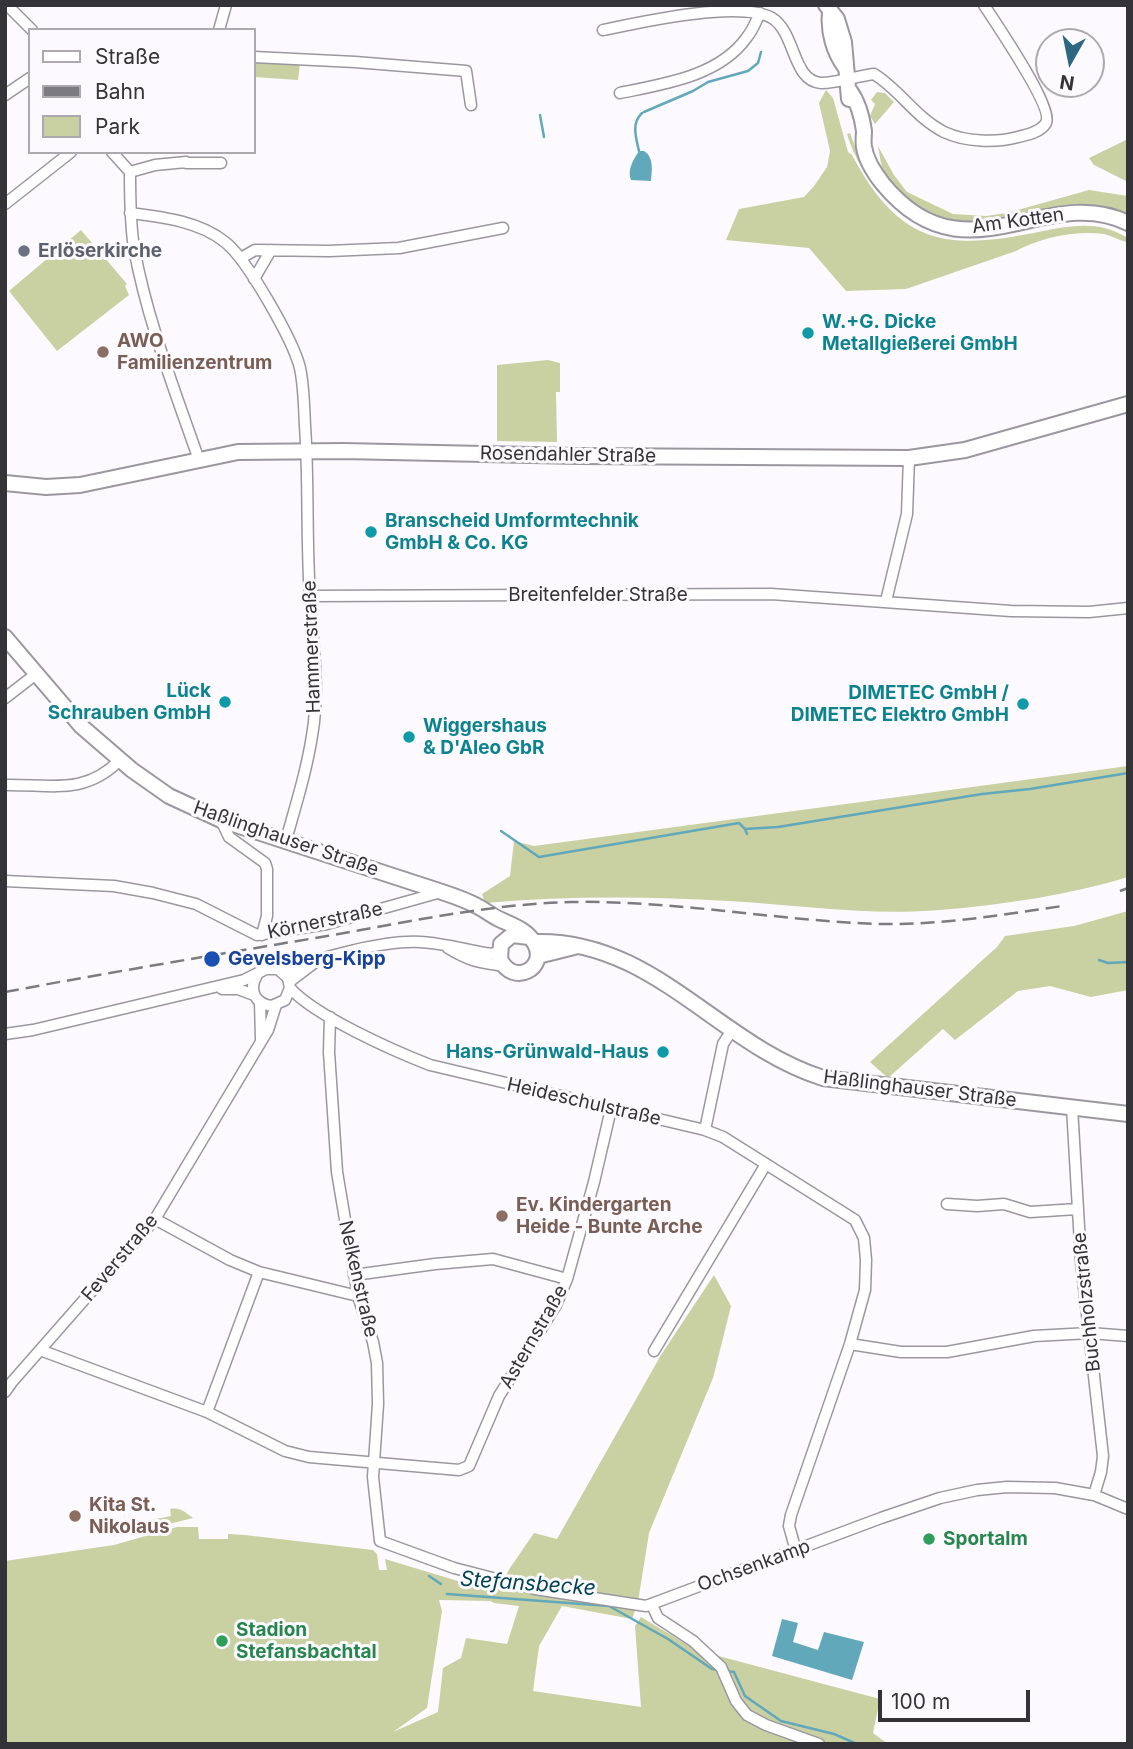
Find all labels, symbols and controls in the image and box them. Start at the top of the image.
legend [28,28,256,154]
north arrow [1035,28,1105,98]
text: Straße [95,44,160,69]
text: N [1058,70,1076,95]
text: Bahn [95,79,145,104]
text: Park [95,114,140,139]
street label: Am Kotten [971,203,1065,239]
place label: Erlöserkirche [38,240,162,262]
marker: Erlöserkirche [16,243,32,259]
place label: W.+G. Dicke Metallgießerei GmbH [822,311,1018,355]
marker: W.+G. Dicke Metallgießerei GmbH [800,325,816,341]
place label: AWO Familienzentrum [117,330,272,374]
marker: AWO Familienzentrum [95,344,111,360]
street label: Rosendahler Straße [480,442,656,468]
place label: Branscheid Umformtechnik GmbH & Co. KG [385,510,639,554]
marker: Branscheid Umformtechnik GmbH & Co. KG [363,524,379,540]
street label: Hammerstraße [298,580,326,714]
street label: Breitenfelder Straße [508,584,688,606]
place label: Lück Schrauben GmbH [48,680,211,724]
place label: DIMETEC GmbH / DIMETEC Elektro GmbH [791,682,1009,726]
marker: Lück Schrauben GmbH [217,694,233,710]
marker: DIMETEC GmbH / DIMETEC Elektro GmbH [1015,696,1031,712]
place label: Wiggershaus & D'Aleo GbR [423,715,547,759]
marker: Wiggershaus & D'Aleo GbR [401,729,417,745]
street label: Haßlinghauser Straße [190,797,382,881]
street label: Körnerstraße [265,898,385,944]
place label: Gevelsberg-Kipp [228,948,386,970]
marker: Gevelsberg-Kipp [202,949,222,969]
place label: Hans-Grünwald-Haus [446,1041,649,1063]
marker: Hans-Grünwald-Haus [655,1044,671,1060]
street label: Haßlinghauser Straße [822,1066,1018,1112]
street label: Heideschulstraße [505,1073,663,1131]
place label: Ev. Kindergarten Heide - Bunte Arche [516,1194,702,1238]
marker: Ev. Kindergarten Heide - Bunte Arche [494,1208,510,1224]
street label: Feverstraße [77,1210,163,1306]
street label: Nelkenstraße [333,1218,383,1340]
street label: Buchholzstraße [1068,1231,1106,1373]
street label: Asternstraße [495,1281,573,1393]
place label: Kita St. Nikolaus [89,1494,170,1538]
marker: Kita St. Nikolaus [67,1508,83,1524]
place label: Sportalm [943,1528,1028,1550]
marker: Sportalm [921,1531,937,1547]
street label: Ochsenkamp [695,1535,813,1597]
water label: Stefansbecke [459,1567,597,1601]
place label: Stadion Stefansbachtal [236,1619,377,1663]
marker: Stadion Stefansbachtal [214,1633,230,1649]
scale bar [881,1676,1033,1720]
text: 100 m [891,1689,950,1714]

